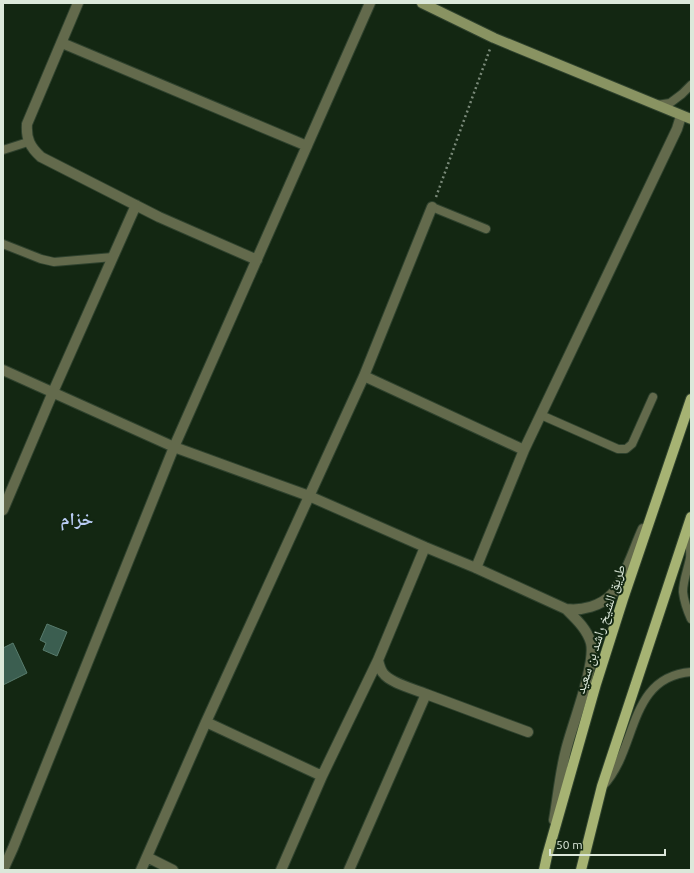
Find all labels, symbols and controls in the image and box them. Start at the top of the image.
district label: خزام [61,508,94,531]
street label: طريق الشيخ راشد بن سعيد [572,562,630,696]
scale bar [550,831,665,857]
text: 50 m [556,838,583,851]

